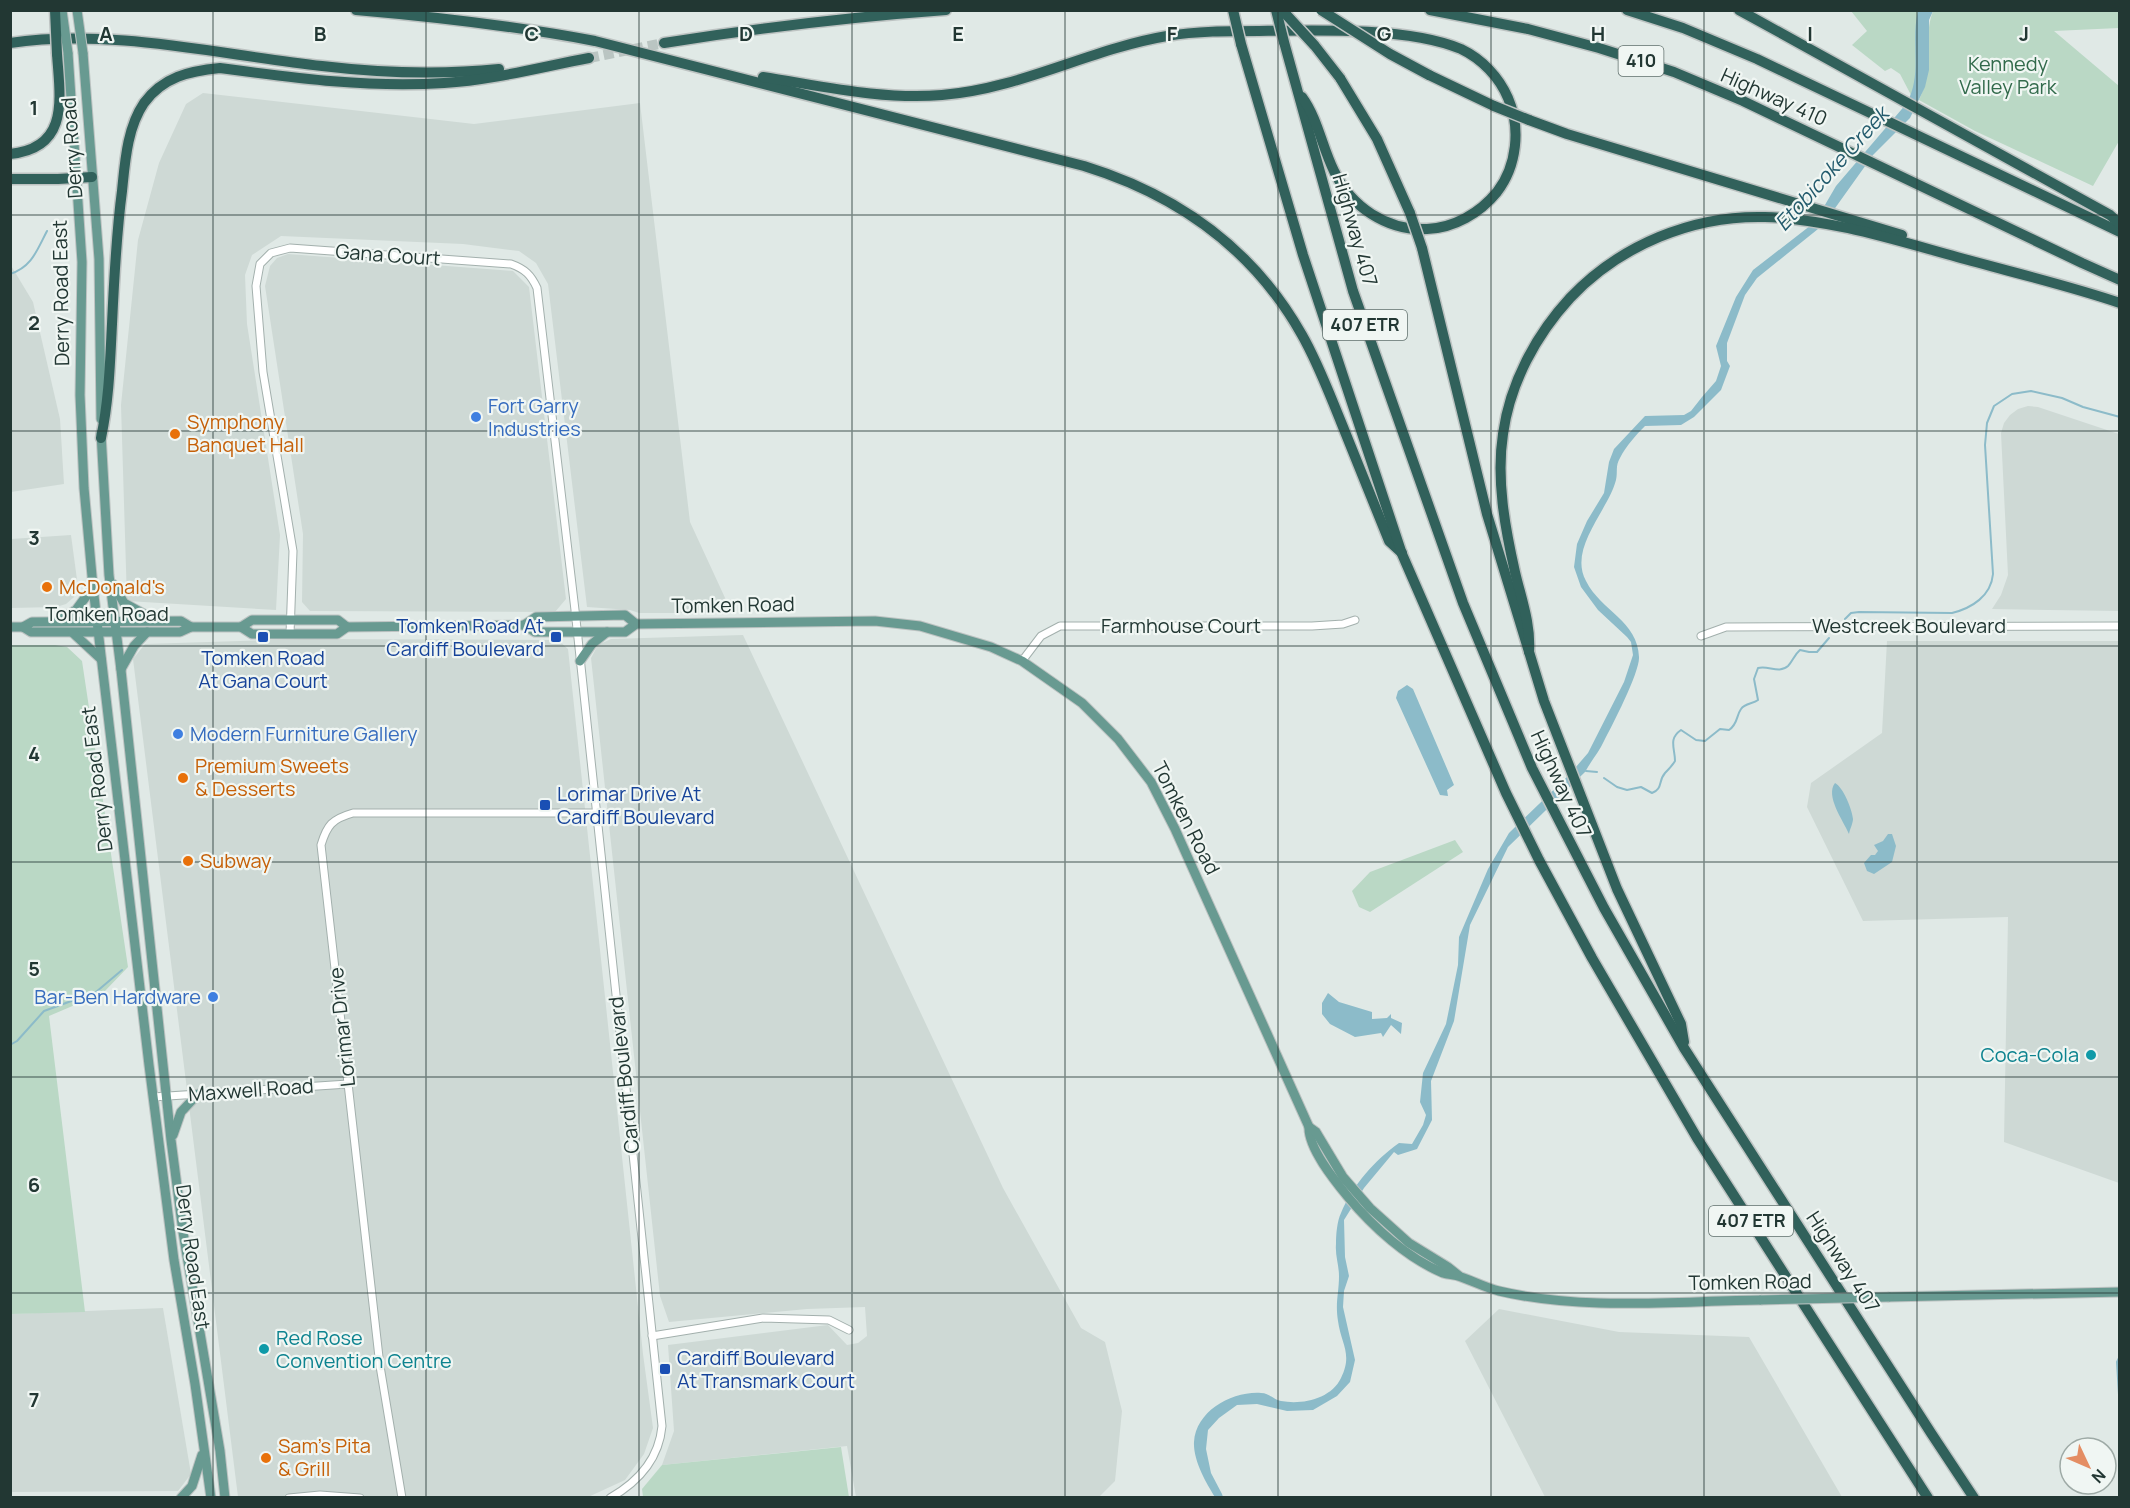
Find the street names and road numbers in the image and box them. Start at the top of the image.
road number: 410 [1618,46,1664,76]
street label: Highway 410 [1717,61,1832,132]
street label: Derry Road [54,97,89,200]
street label: Highway 407 [1327,170,1384,289]
street label: Derry Road East [46,220,75,366]
street label: Gana Court [334,237,442,272]
road number: 407 ETR [1323,310,1407,340]
street label: Tomken Road [671,590,795,619]
street label: Tomken Road [45,600,169,627]
street label: Farmhouse Court [1101,612,1261,639]
street label: Westcreek Boulevard [1812,612,2006,639]
street label: Derry Road East [74,705,119,853]
street label: Highway 407 [1525,726,1598,842]
street label: Tomken Road [1146,757,1227,879]
street label: Lorimar Drive [322,966,361,1088]
street label: Cardiff Boulevard [602,995,645,1155]
street label: Maxwell Road [187,1072,315,1107]
street label: Derry Road East [170,1183,217,1331]
road number: 407 ETR [1709,1206,1793,1236]
street label: Highway 407 [1801,1206,1886,1318]
street label: Tomken Road [1688,1267,1812,1296]

